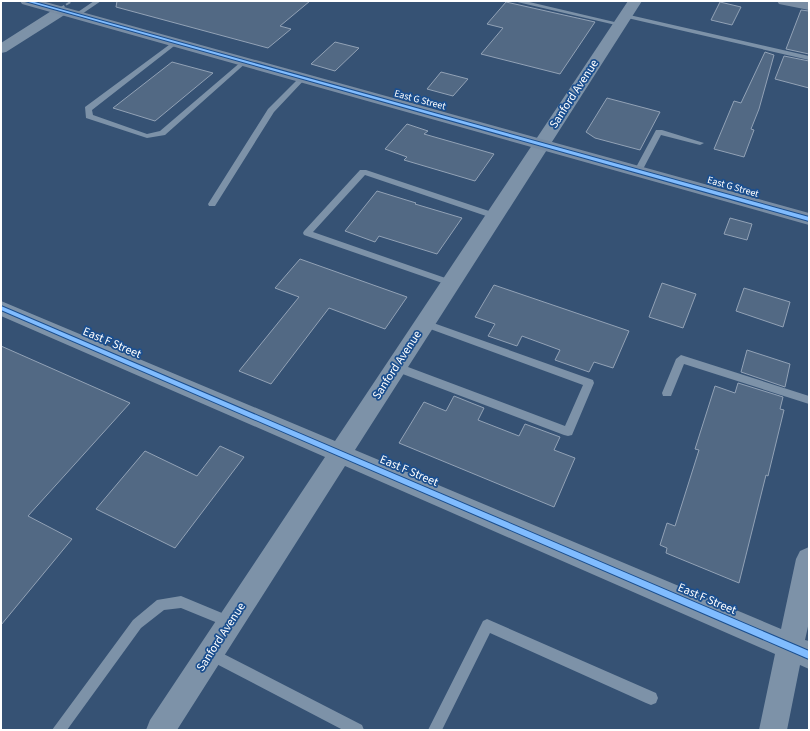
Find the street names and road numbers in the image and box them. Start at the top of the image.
street label: Sanford Avenue [545,56,603,132]
street label: East G Street [393,86,448,114]
street label: East G Street [706,173,761,201]
street label: East F Street [80,323,144,363]
street label: Sanford Avenue [368,327,426,403]
street label: East F Street [377,451,441,491]
street label: East F Street [675,579,739,619]
street label: Sanford Avenue [192,599,250,675]

